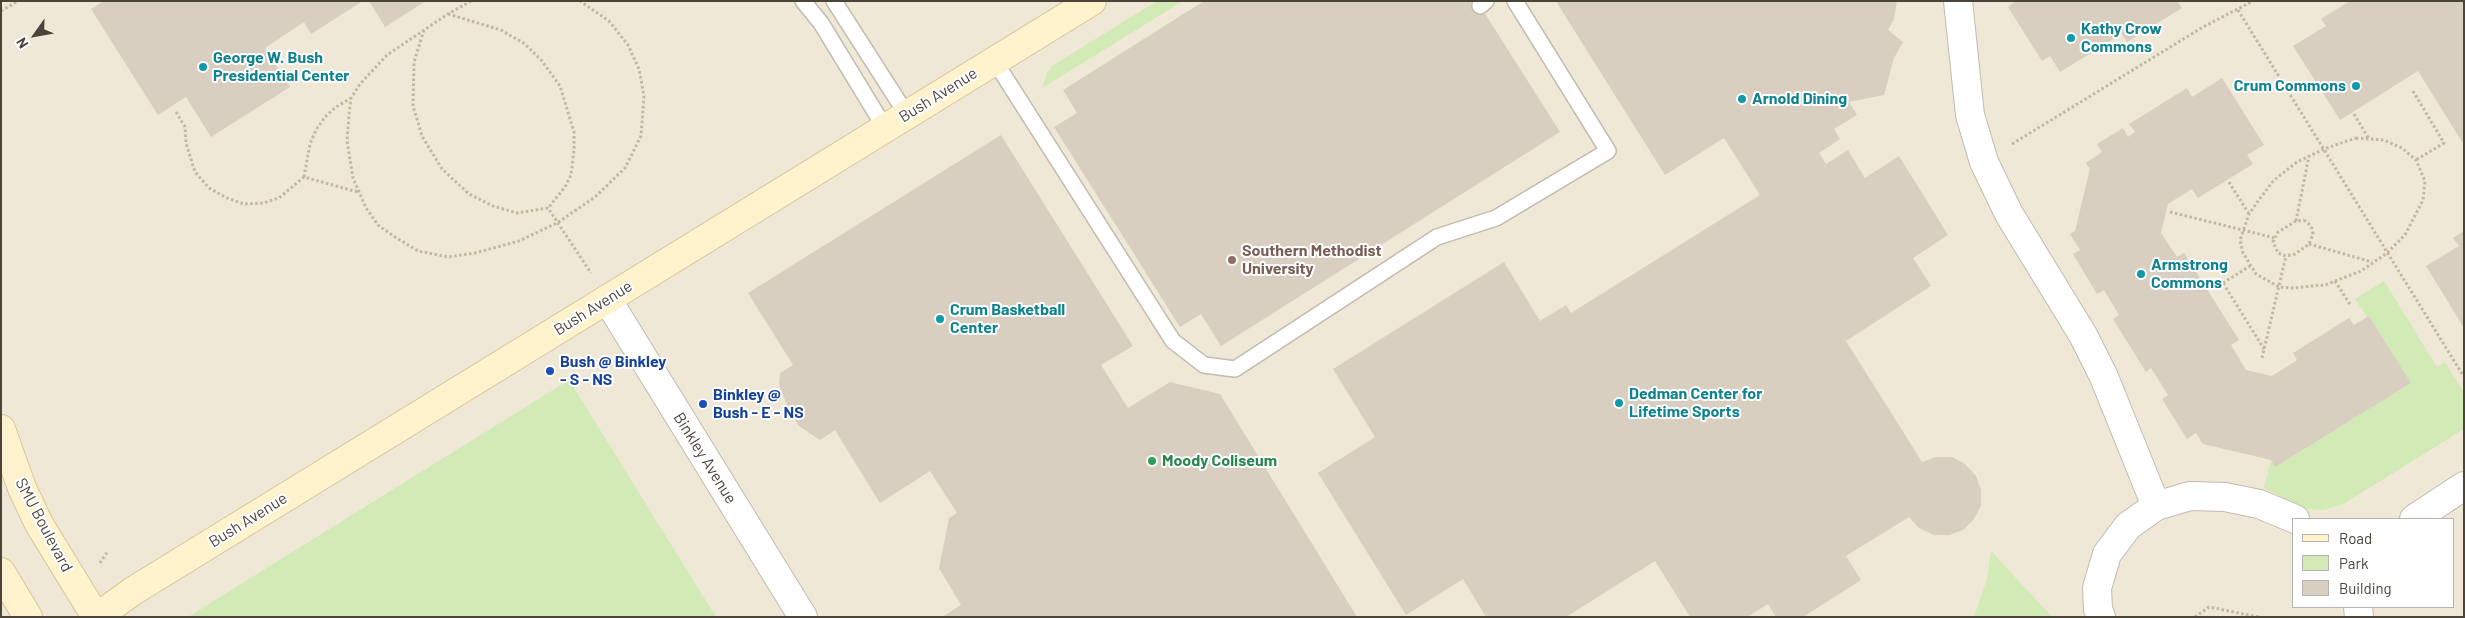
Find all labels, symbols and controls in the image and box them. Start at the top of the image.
north arrow [10,10,60,60]
place label: Kathy Crow Commons [2081,19,2162,57]
marker: Kathy Crow Commons [2065,32,2077,44]
text: N [12,35,32,52]
place label: George W. Bush Presidential Center [213,48,349,86]
marker: George W. Bush Presidential Center [197,61,209,73]
street label: Bush Avenue [895,63,981,127]
place label: Crum Commons [2234,76,2346,96]
marker: Crum Commons [2350,80,2362,92]
place label: Arnold Dining [1752,89,1847,109]
marker: Arnold Dining [1736,93,1748,105]
place label: Southern Methodist University [1242,241,1382,279]
marker: Southern Methodist University [1226,254,1238,266]
place label: Armstrong Commons [2151,255,2228,293]
marker: Armstrong Commons [2135,268,2147,280]
street label: Bush Avenue [550,276,636,340]
place label: Crum Basketball Center [950,300,1065,338]
marker: Crum Basketball Center [934,313,946,325]
place label: Bush @ Binkley - S - NS [560,352,666,390]
marker: Bush @ Binkley - S - NS [544,365,556,377]
place label: Dedman Center for Lifetime Sports [1629,384,1762,422]
place label: Binkley @ Bush - E - NS [713,385,804,423]
marker: Dedman Center for Lifetime Sports [1613,397,1625,409]
marker: Binkley @ Bush - E - NS [697,398,709,410]
street label: Binkley Avenue [669,409,741,507]
place label: Moody Coliseum [1162,451,1277,471]
marker: Moody Coliseum [1146,455,1158,467]
street label: SMU Boulevard [11,475,77,575]
street label: Bush Avenue [205,488,291,552]
legend [2292,518,2455,608]
text: Road [2339,529,2372,547]
text: Park [2339,554,2368,572]
text: Building [2339,579,2392,597]

